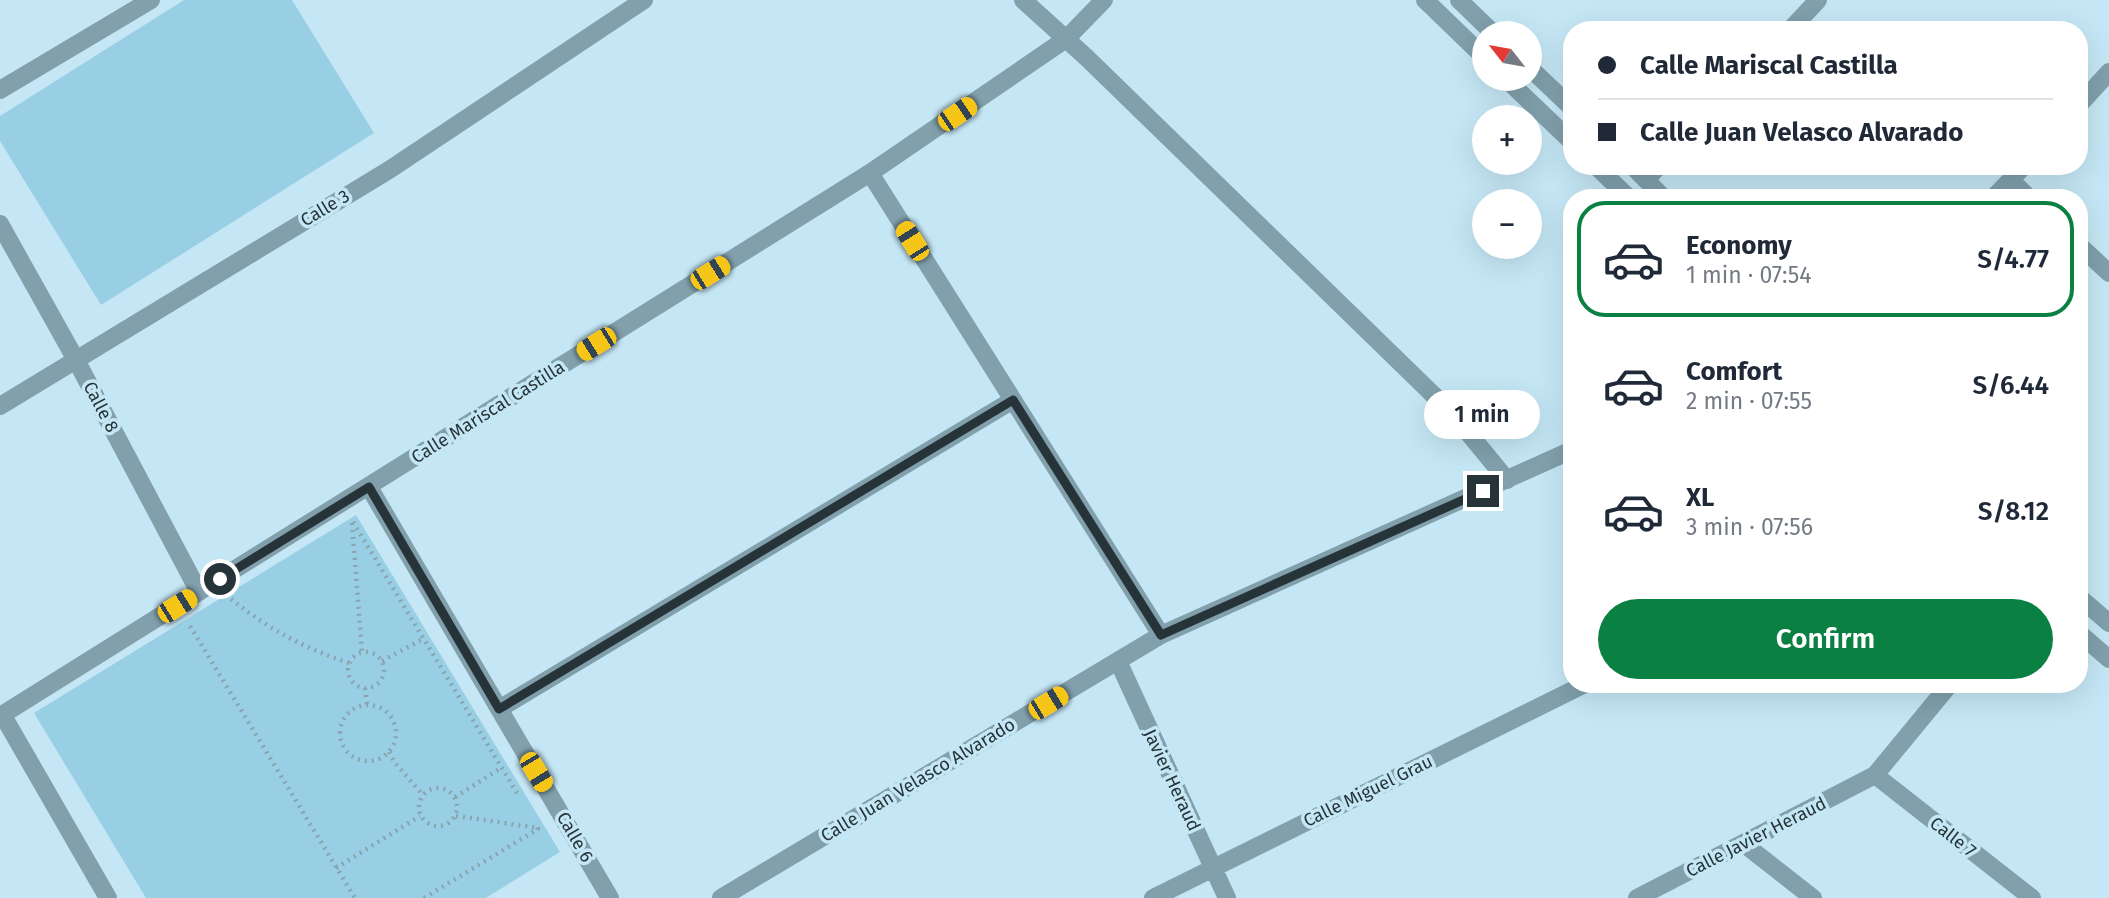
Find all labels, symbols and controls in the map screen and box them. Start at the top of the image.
north arrow [1472,21,1542,91]
map controls [1472,21,1542,259]
text: Calle Mariscal Castilla [1640,50,1898,81]
car [934,94,981,134]
button: + [1472,105,1542,175]
text: Calle Juan Velasco Alvarado [1640,117,1963,148]
street label: Calle 3 [296,185,354,231]
button: − [1472,189,1542,259]
car [892,218,933,264]
icon: car [1602,228,1665,291]
text: Economy [1686,230,1792,261]
text: S/4.77 [1977,244,2049,275]
car [687,253,734,293]
text: 1 min · 07:54 [1686,261,1811,289]
car [573,324,620,364]
icon: car [1602,354,1665,417]
street label: Calle Mariscal Castilla [407,356,569,468]
text: Comfort [1686,356,1782,387]
text: S/6.44 [1973,370,2049,401]
street label: Calle 8 [79,378,124,436]
text: 2 min · 07:55 [1686,387,1812,415]
callout: 1 min [1425,390,1541,438]
text: 1 min [1454,400,1510,428]
route end [1467,475,1499,507]
icon: car [1602,480,1665,543]
text: XL [1686,482,1714,513]
text: S/8.12 [1978,496,2049,527]
text: 3 min · 07:56 [1686,513,1813,541]
route start [204,563,236,595]
car [154,586,201,626]
button: Confirm [1598,599,2053,679]
car [1025,683,1072,723]
street label: Calle Juan Velasco Alvarado [817,713,1019,847]
street label: Javier Heraud [1139,726,1205,834]
car [517,749,556,795]
street label: Calle Miguel Grau [1300,750,1436,832]
street label: Calle Javier Heraud [1682,792,1830,882]
street label: Calle 6 [552,808,598,866]
street label: Calle 7 [1926,812,1980,862]

